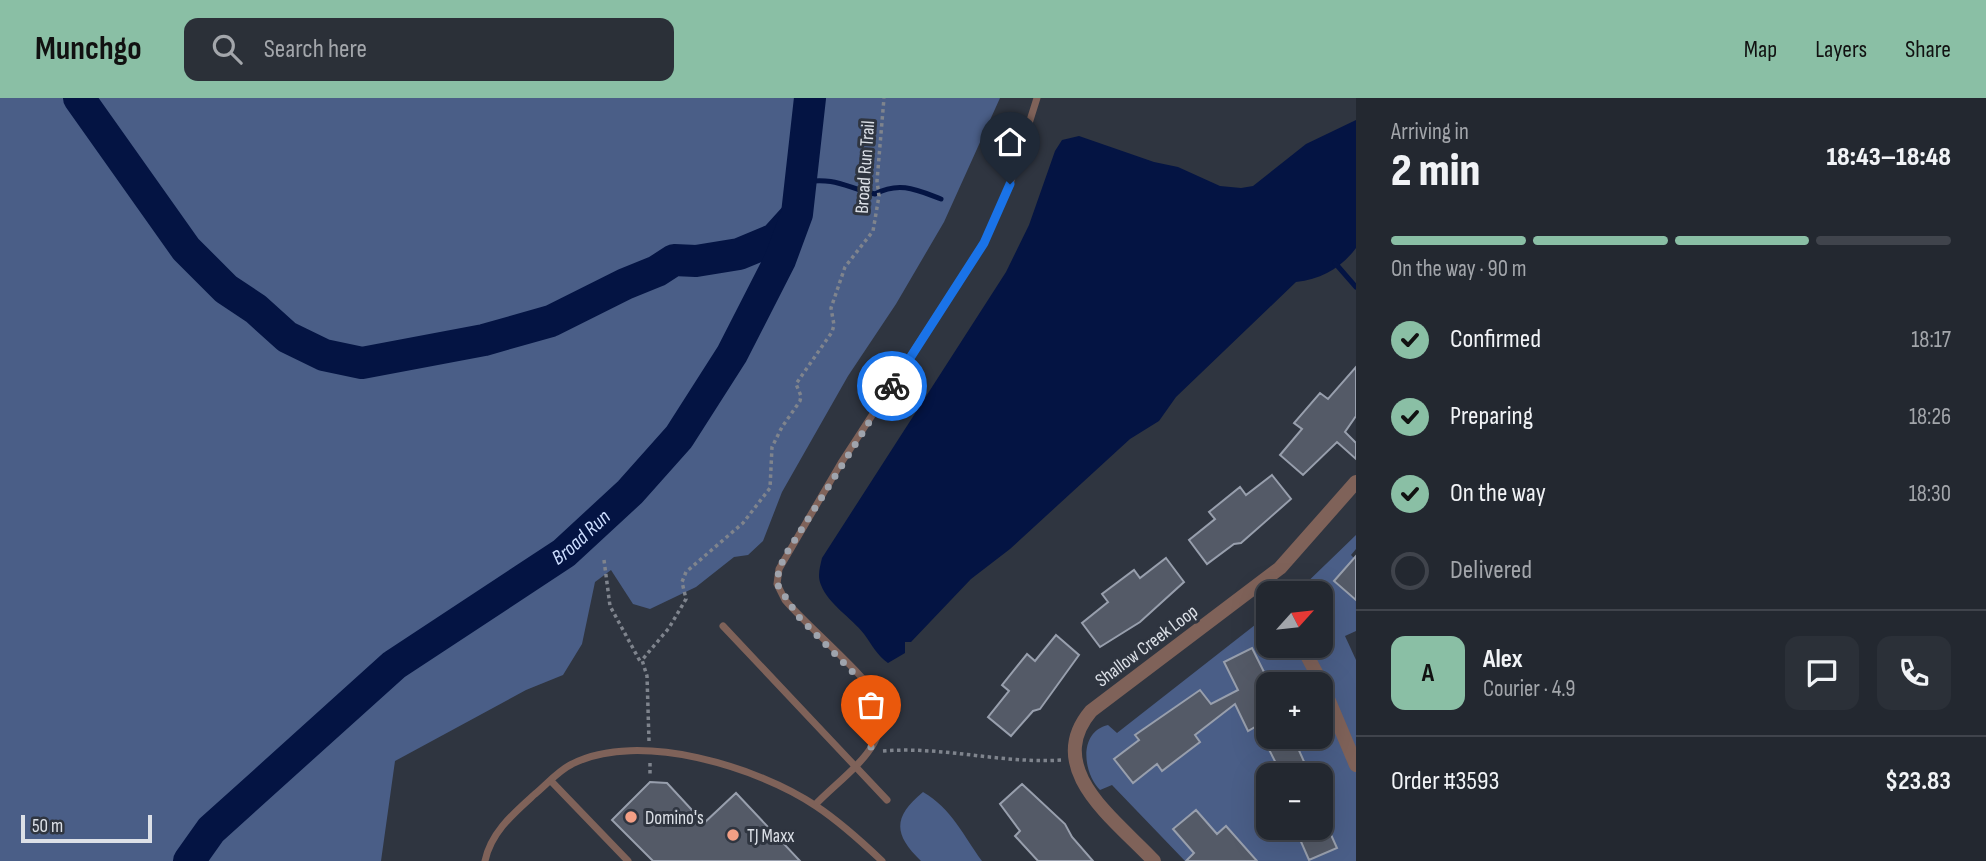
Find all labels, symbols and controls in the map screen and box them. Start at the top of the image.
search box [184,18,674,81]
text: Munchgo [35,29,142,69]
icon: search [208,30,246,68]
text: Search here [264,34,367,65]
text: Map [1744,35,1777,64]
text: Layers [1815,35,1867,64]
text: Share [1905,35,1951,64]
pin [980,112,1040,184]
text: Arriving in [1391,118,1469,146]
street label: Broad Run Trail [851,120,880,215]
icon: home [991,123,1029,161]
text: 18:43–18:48 [1826,142,1951,173]
text: 2 min [1391,144,1480,199]
text: On the way · 90 m [1391,255,1526,283]
icon: check [1391,321,1429,359]
text: Confirmed [1450,324,1541,355]
text: 18:17 [1911,326,1951,354]
courier [857,351,927,421]
icon: bike [873,367,911,405]
icon: check [1391,398,1429,436]
text: Preparing [1450,401,1533,432]
text: 18:26 [1909,403,1951,431]
icon: check [1391,475,1429,513]
text: On the way [1450,478,1546,509]
text: 18:30 [1909,480,1951,508]
water label: Broad Run [547,504,616,571]
text: Delivered [1450,555,1532,586]
north arrow [1256,581,1334,658]
map controls [1256,581,1333,840]
street label: Shallow Creek Loop [1091,600,1203,692]
button: chat [1785,636,1859,710]
button: phone [1877,636,1951,710]
text: Alex [1483,644,1523,675]
text: A [1422,658,1434,689]
button: + [1256,672,1333,749]
pin [841,675,901,747]
text: Courier · 4.9 [1483,675,1575,703]
icon: bag [852,686,890,724]
button: − [1256,763,1333,840]
text: Order #3593 [1391,766,1499,797]
text: $23.83 [1885,766,1951,797]
place label: Domino's [645,807,704,830]
marker: Domino's [623,809,639,825]
scale bar [21,812,152,844]
text: 50 m [32,815,63,838]
place label: TJ Maxx [747,825,794,848]
marker: TJ Maxx [725,827,741,843]

